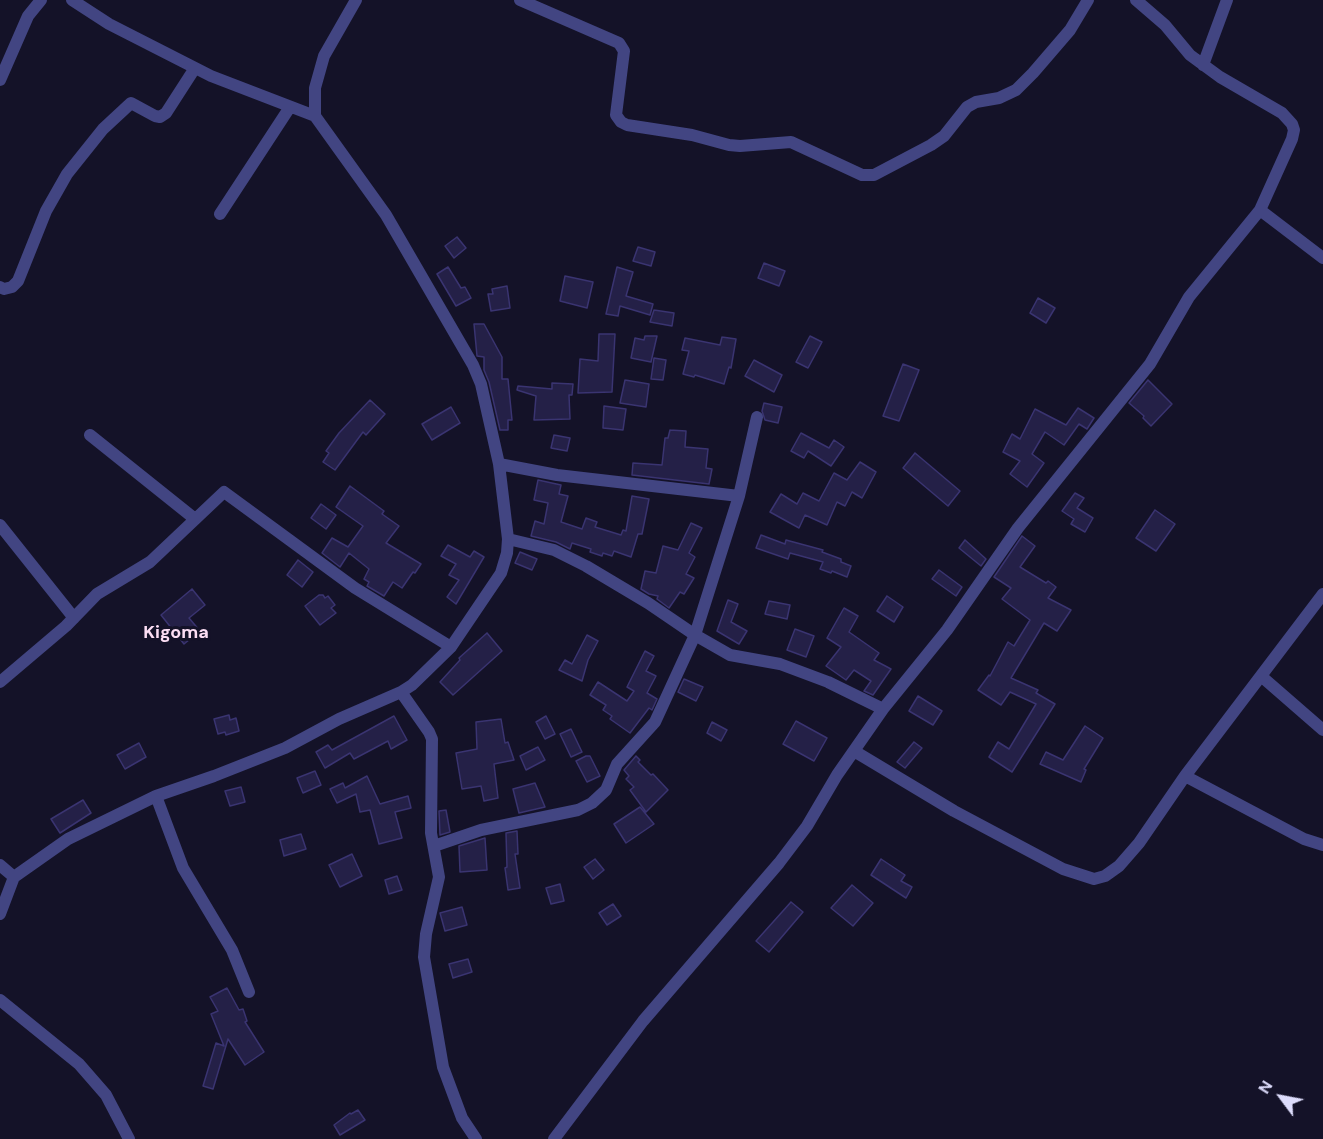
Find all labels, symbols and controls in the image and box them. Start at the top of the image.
district label: Kigoma [143,622,209,644]
north arrow [1251,1067,1311,1127]
text: N [1253,1077,1277,1098]

